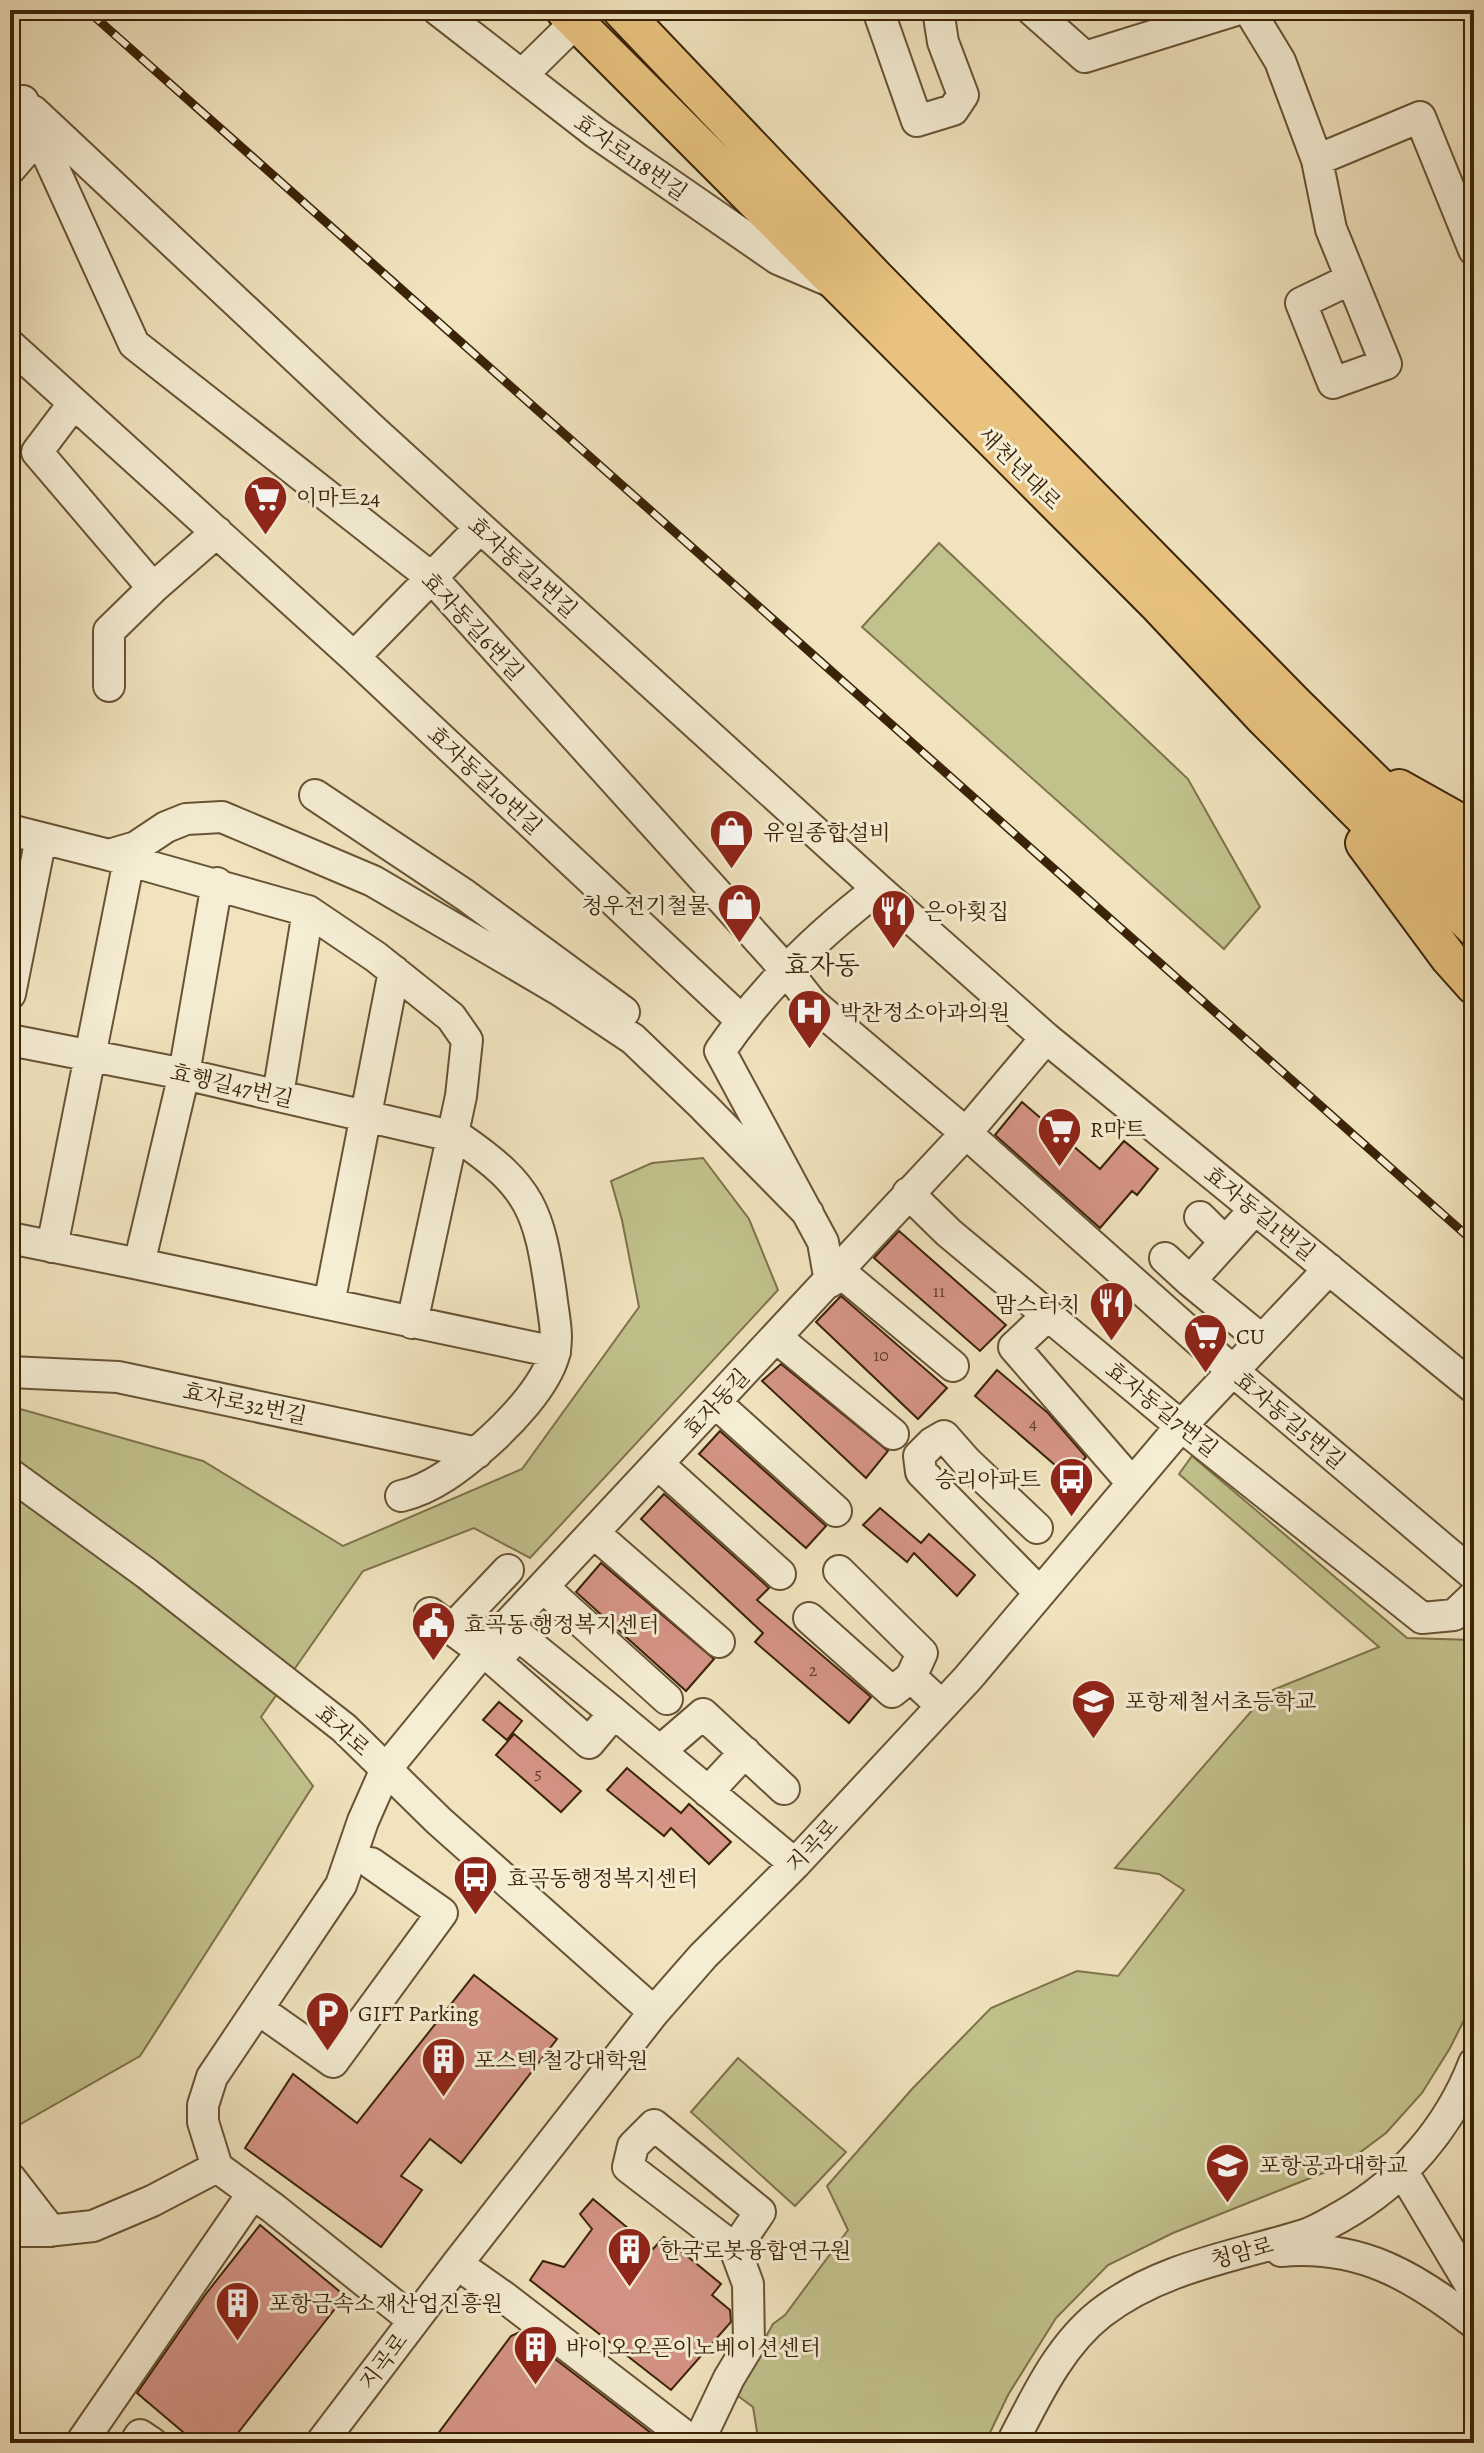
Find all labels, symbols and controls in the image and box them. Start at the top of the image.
street label: 효자로118번길 [568,108,693,208]
street label: 새천년대로 [971,421,1067,517]
supermarket icon: 이마트24 [241,473,289,536]
place label: 이마트24 [296,483,380,513]
street label: 효자동길2번길 [461,510,584,625]
street label: 효자동길6번길 [414,566,530,687]
street label: 효자동길10번길 [420,720,548,842]
shop icon: 유일종합설비 [708,808,756,871]
place label: 유일종합설비 [763,818,891,848]
shop icon: 청우전기철물 [716,881,764,944]
restaurant icon: 은아횟집 [869,887,917,950]
place label: 청우전기철물 [581,891,709,921]
place label: 은아횟집 [924,897,1009,927]
district label: 효자동 [784,948,860,983]
hospital icon: 박찬정소아과의원 [785,988,833,1051]
place label: 박찬정소아과의원 [840,998,1010,1028]
street label: 효행길47번길 [167,1057,296,1115]
supermarket icon: R마트 [1035,1105,1083,1168]
place label: R마트 [1090,1115,1146,1145]
street label: 효자동길1번길 [1197,1160,1321,1268]
house number: 11 [933,1279,945,1303]
restaurant icon: 맘스터치 [1087,1280,1135,1343]
place label: 맘스터치 [995,1290,1080,1320]
supermarket icon: CU [1181,1312,1229,1375]
place label: CU [1236,1322,1265,1352]
house number: 10 [873,1343,889,1367]
street label: 효자동길7번길 [1099,1355,1224,1464]
street label: 효자동길 [677,1362,757,1445]
street label: 효자동길5번길 [1227,1365,1351,1476]
street label: 효자로32번길 [180,1376,309,1432]
house number: 4 [1029,1411,1037,1435]
bus stop icon: 승리아파트 [1048,1455,1096,1518]
place label: 승리아파트 [935,1465,1041,1495]
public building icon: 효곡동 행정복지센터 [409,1600,457,1663]
place label: 효곡동 행정복지센터 [464,1610,660,1640]
house number: 2 [809,1658,818,1682]
school or university icon: 포항제철서초등학교 [1070,1677,1118,1740]
place label: 포항제철서초등학교 [1125,1687,1316,1717]
street label: 효자로 [309,1698,376,1763]
house number: 5 [534,1761,542,1785]
street label: 지곡로 [780,1812,845,1879]
bus stop icon: 효곡동행정복지센터 [452,1854,500,1917]
place label: 효곡동행정복지센터 [507,1864,698,1894]
parking icon: GIFT Parking [303,1989,351,2052]
place label: GIFT Parking [358,1999,479,2029]
building icon: 포스텍 철강대학원 [419,2036,467,2099]
place label: 포스텍 철강대학원 [474,2046,648,2076]
school or university icon: 포항공과대학교 [1204,2141,1252,2204]
place label: 포항공과대학교 [1259,2151,1408,2181]
building icon: 한국로봇융합연구원 [605,2226,653,2289]
street label: 청암로 [1208,2230,1277,2276]
place label: 한국로봇융합연구원 [660,2236,851,2266]
building icon: 포항금속소재산업진흥원 [214,2279,262,2342]
place label: 포항금속소재산업진흥원 [269,2289,503,2319]
building icon: 바이오오픈이노베이션센터 [511,2323,559,2386]
street label: 지곡로 [353,2327,415,2396]
place label: 바이오오픈이노베이션센터 [566,2333,821,2363]

